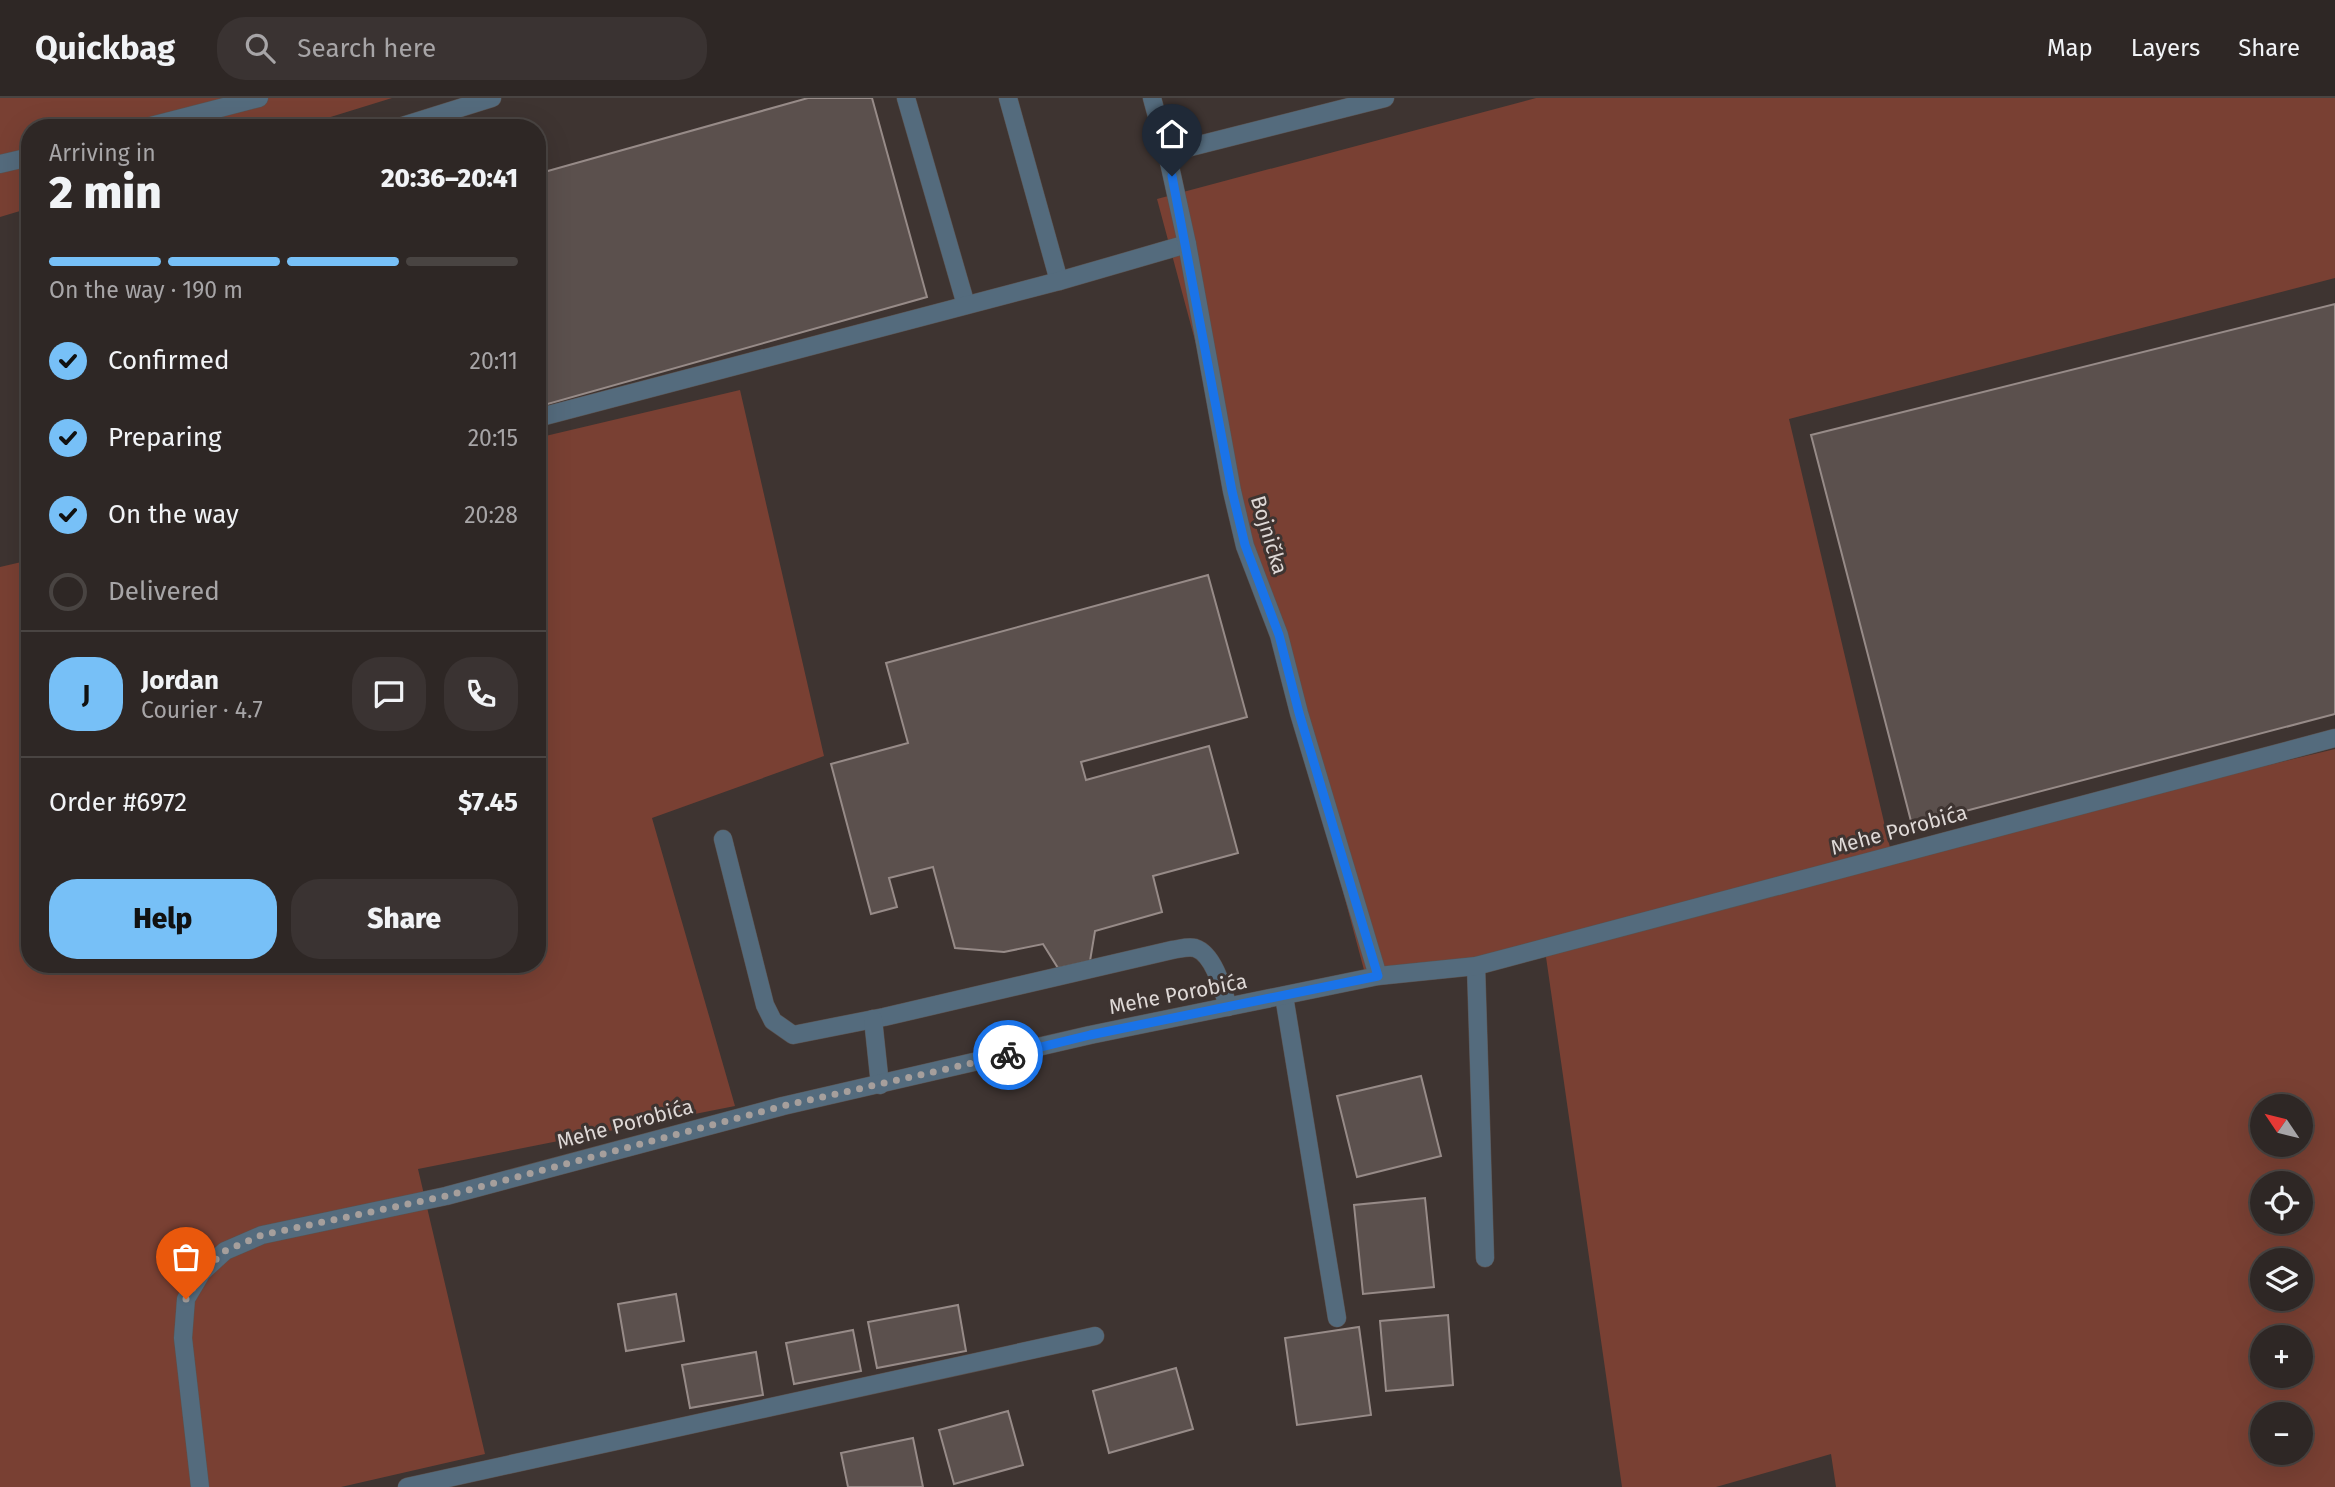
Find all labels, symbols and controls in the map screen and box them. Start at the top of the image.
search box [217,17,707,80]
text: Quickbag [35,28,175,68]
icon: search [241,29,279,67]
text: Search here [297,33,436,64]
text: Map [2047,34,2093,62]
text: Layers [2131,34,2200,62]
text: Share [2238,34,2300,62]
pin [1142,104,1202,176]
icon: home [1153,115,1191,153]
text: Arriving in [49,139,156,167]
text: 20:36–20:41 [381,163,518,194]
text: 2 min [49,165,162,220]
text: On the way · 190 m [49,276,243,304]
icon: check [49,342,87,380]
text: Confirmed [108,345,229,376]
text: 20:11 [470,347,518,375]
icon: check [49,419,87,457]
text: Preparing [108,422,221,453]
text: 20:15 [468,424,518,452]
street label: Bojnička [1245,492,1293,578]
icon: check [49,496,87,534]
text: On the way [108,499,239,530]
text: 20:28 [464,501,518,529]
text: Delivered [108,576,220,607]
button: chat [352,657,426,731]
button: phone [444,657,518,731]
text: Jordan [141,665,219,696]
text: J [82,679,90,710]
text: Courier · 4.7 [141,696,263,724]
text: Order #6972 [49,787,187,818]
text: $7.45 [458,787,518,818]
street label: Mehe Porobića [1828,799,1970,861]
button: Help [49,879,277,959]
button: Share [291,879,518,959]
street label: Mehe Porobića [1107,968,1249,1020]
courier [973,1020,1043,1090]
icon: bike [989,1036,1027,1074]
street label: Mehe Porobića [554,1093,696,1155]
north arrow [2250,1094,2314,1157]
map controls [2250,1094,2313,1465]
button: locate [2250,1171,2313,1234]
pin [156,1227,216,1299]
icon: bag [167,1238,205,1276]
button: layers [2250,1248,2313,1311]
button: + [2250,1325,2313,1388]
button: − [2250,1402,2313,1465]

